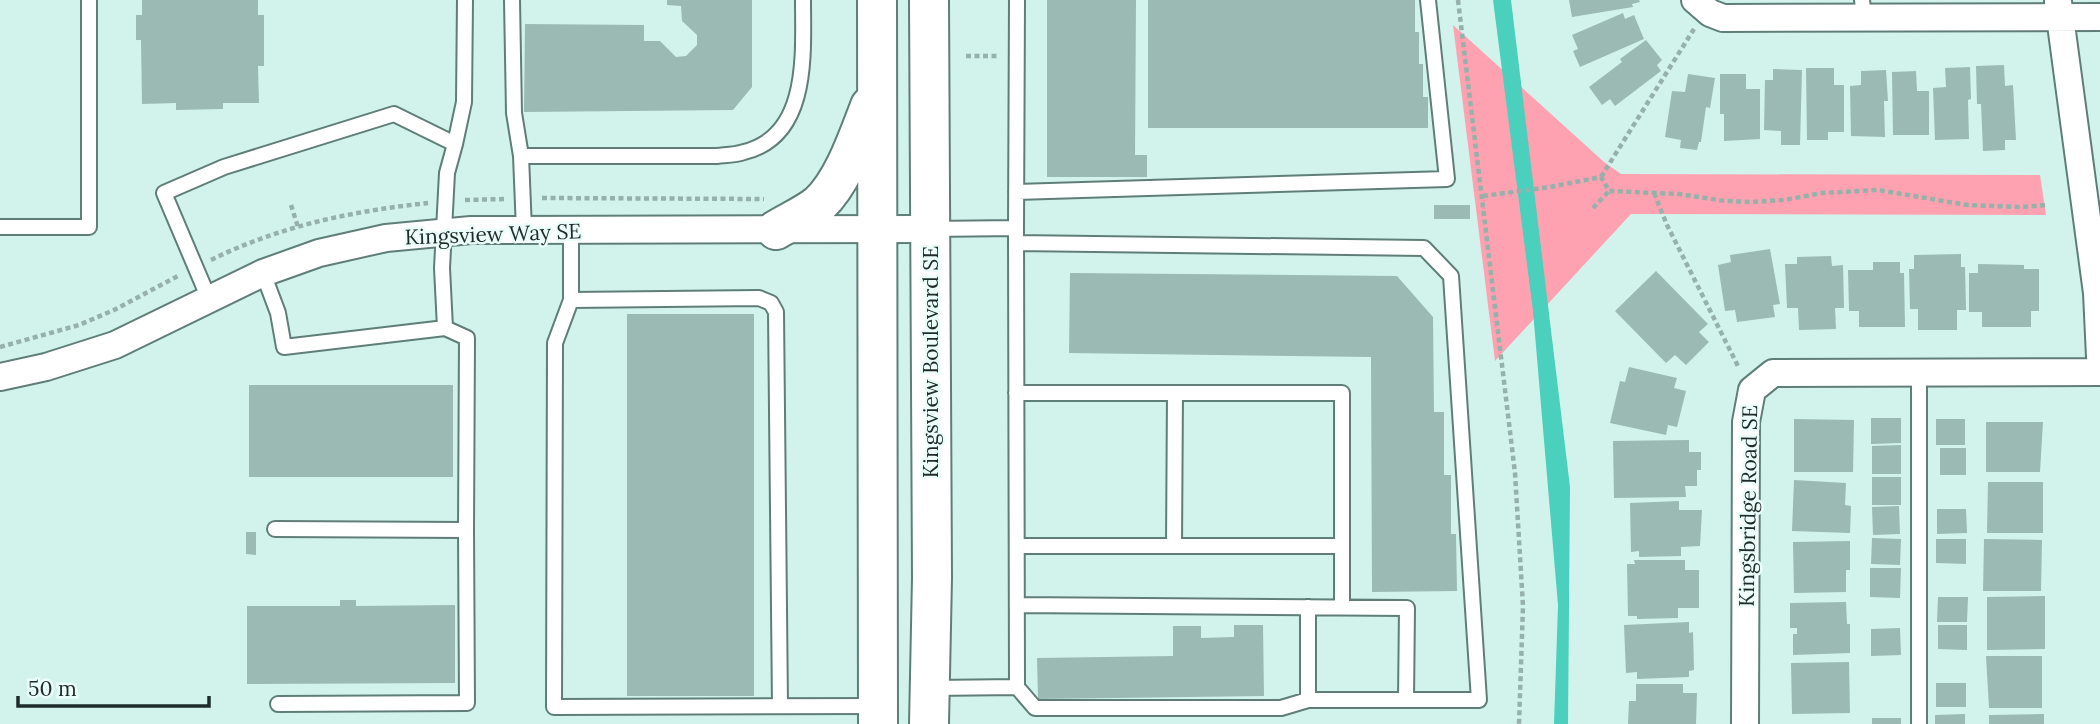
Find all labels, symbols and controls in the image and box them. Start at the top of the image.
street label: Kingsview Way SE [404,217,582,251]
street label: Kingsview Boulevard SE [917,246,944,478]
street label: Kingsbridge Road SE [1733,405,1763,607]
scale bar [18,664,208,708]
text: 50 m [28,675,77,702]

